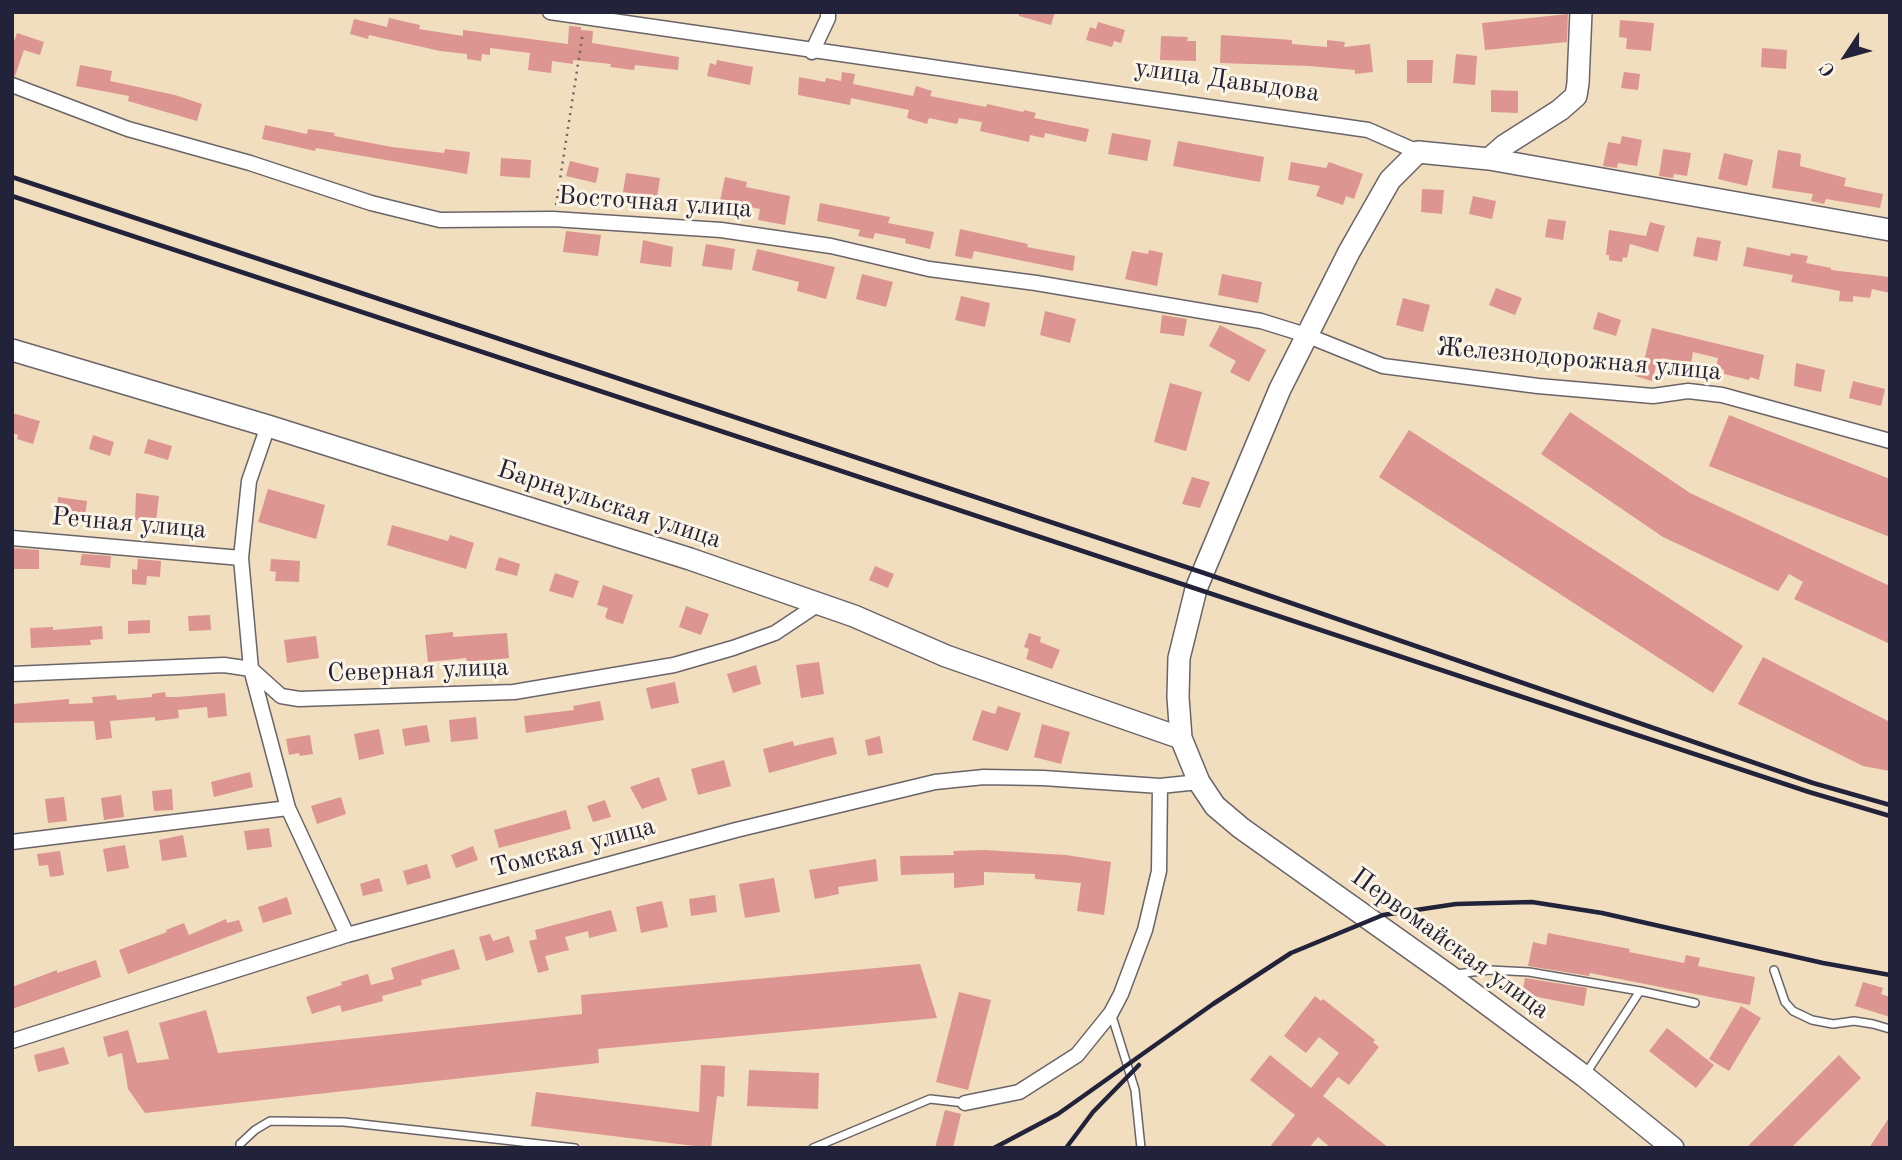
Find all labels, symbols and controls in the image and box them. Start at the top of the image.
north arrow [1811,21,1881,91]
street label: улица Давыдова [1133,53,1321,109]
text: С [1817,58,1840,79]
street label: Восточная улица [557,181,753,225]
street label: Железнодорожная улица [1435,332,1723,388]
street label: Барнаульская улица [493,454,725,556]
street label: Речная улица [50,502,208,546]
street label: Северная улица [327,652,509,690]
street label: Томская улица [487,811,659,885]
street label: Первомайская улица [1345,862,1555,1026]

